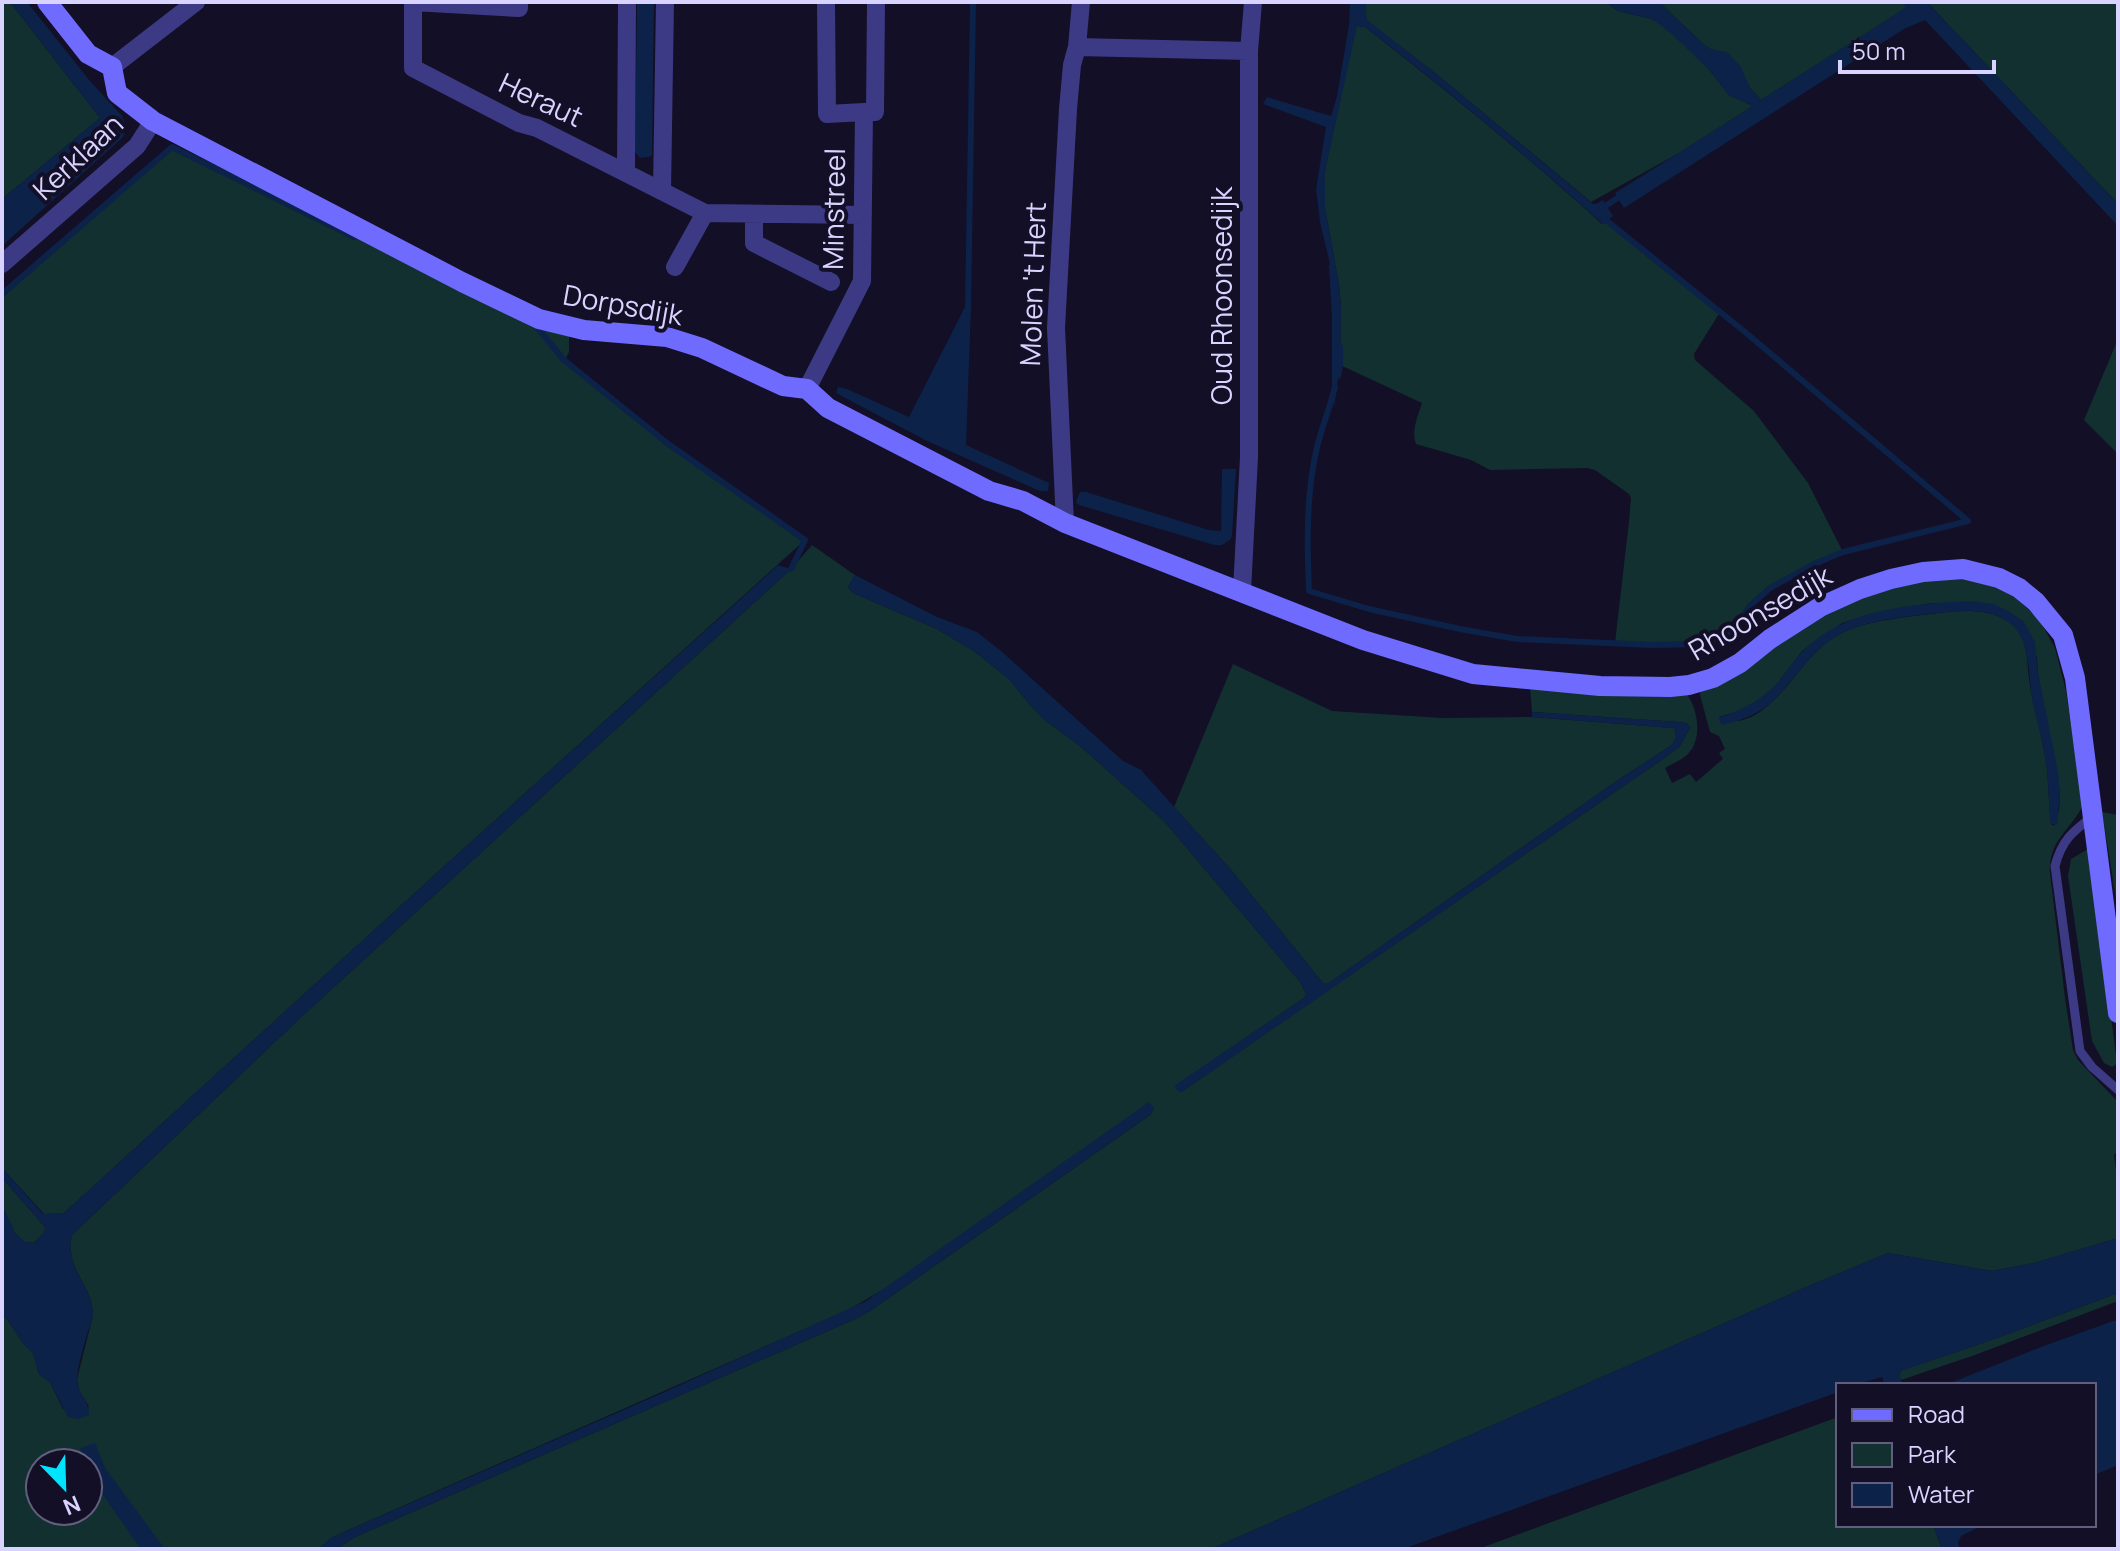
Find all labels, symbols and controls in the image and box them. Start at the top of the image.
scale bar [1840,24,1994,74]
text: 50 m [1852,34,1906,67]
street label: Heraut [493,63,590,135]
street label: Kerklaan [24,105,131,208]
street label: Minstreel [813,148,853,270]
street label: Oud Rhoonsedijk [1202,186,1240,405]
street label: Molen 't Hert [1010,201,1054,367]
street label: Dorpsdijk [560,275,687,333]
street label: Rhoonsedijk [1681,555,1839,668]
legend [1836,1383,2096,1527]
text: Road [1908,1397,1965,1430]
text: Park [1908,1437,1957,1470]
north arrow [24,1447,104,1527]
text: Water [1908,1477,1975,1510]
text: N [59,1489,85,1522]

